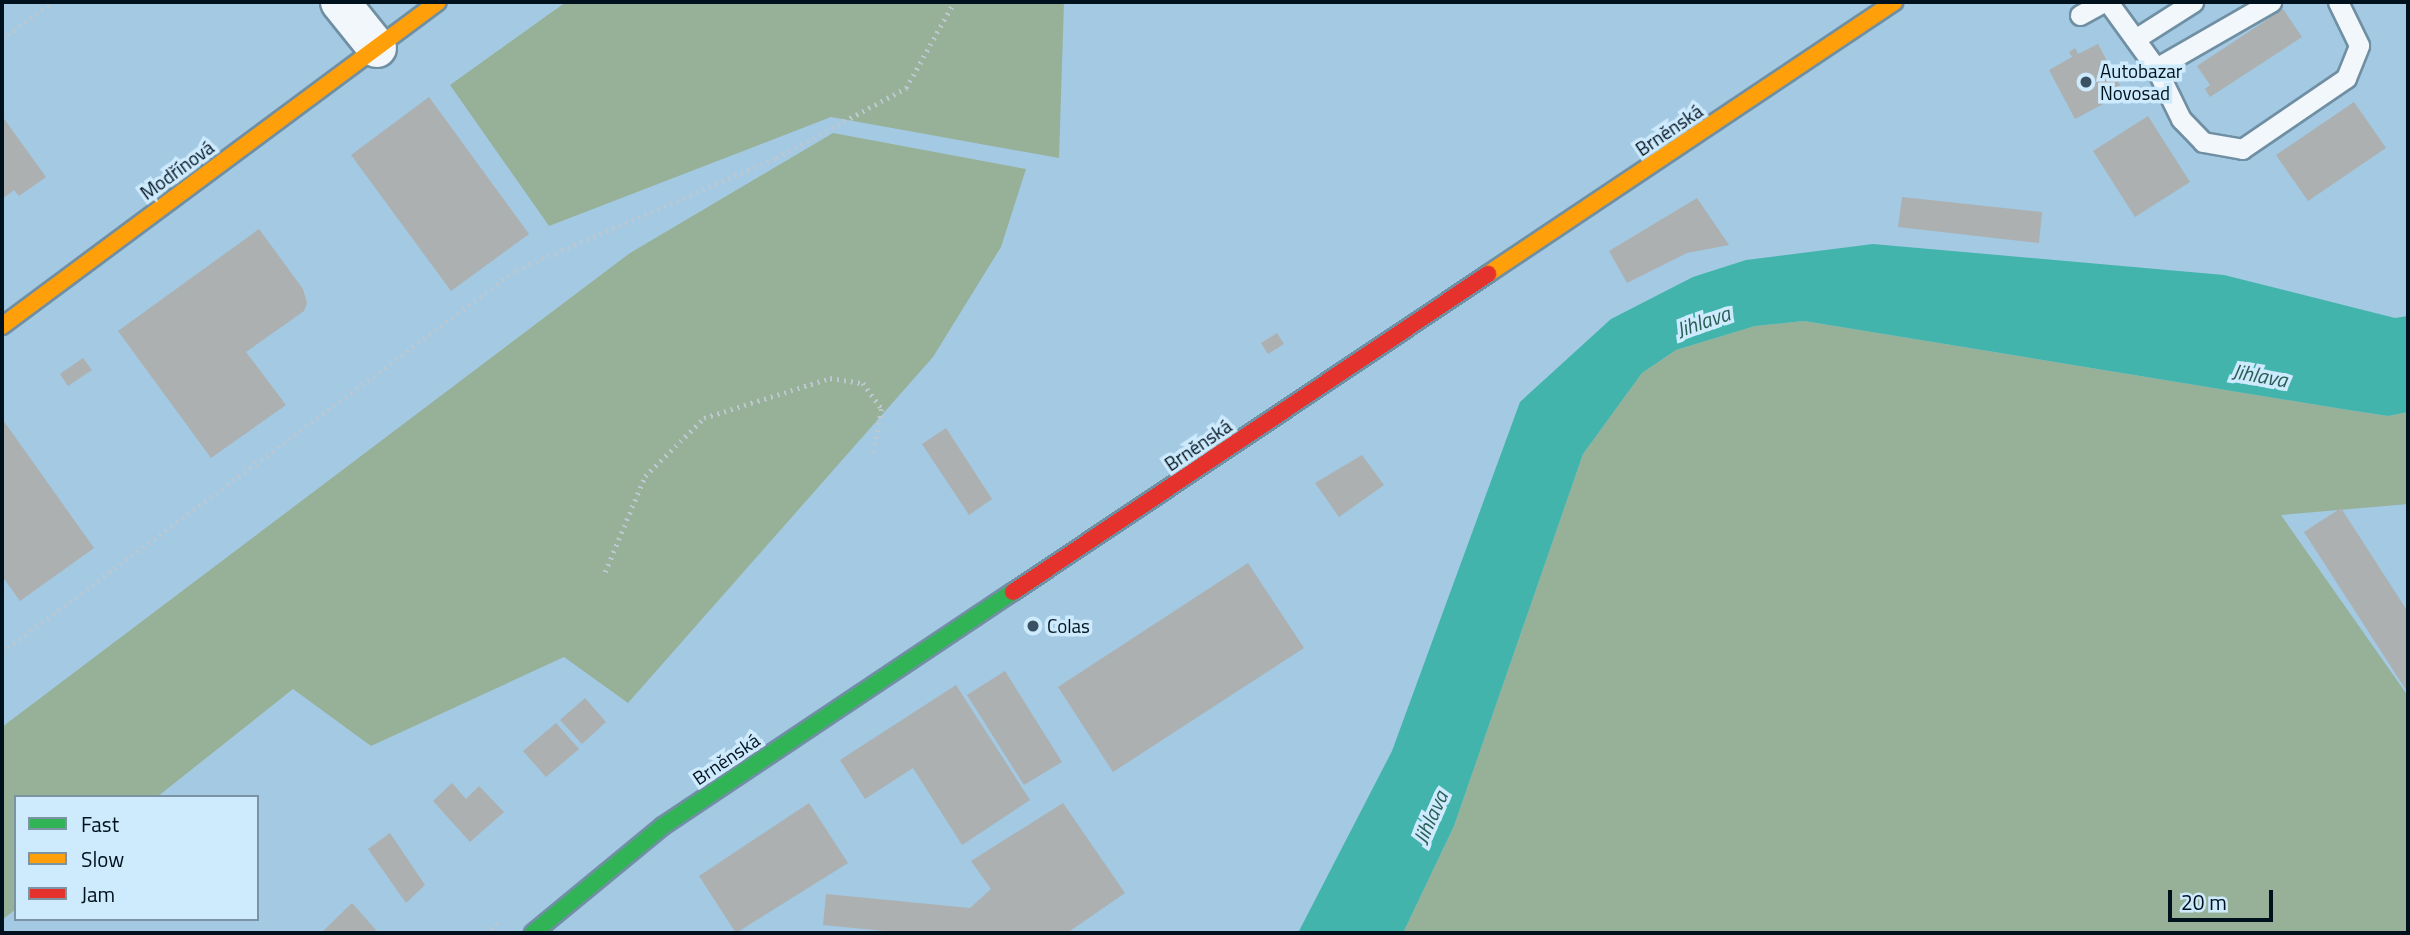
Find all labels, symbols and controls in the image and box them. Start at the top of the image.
place label: Autobazar Novosad [2100,60,2182,104]
marker: Autobazar Novosad [2078,74,2094,90]
street label: Brněnská [1631,99,1707,161]
street label: Modřínová [136,136,218,204]
water label: Jihlava [1673,300,1733,342]
water label: Jihlava [2231,358,2289,392]
street label: Brněnská [1160,414,1236,476]
place label: Colas [1047,615,1090,637]
marker: Colas [1025,618,1041,634]
street label: Brněnská [688,728,764,790]
water label: Jihlava [1407,787,1453,847]
legend [14,795,259,921]
text: Fast [81,808,119,840]
text: Slow [81,843,124,875]
scale bar [2172,876,2277,920]
text: Jam [81,878,115,910]
text: 20 m [2181,886,2227,918]

